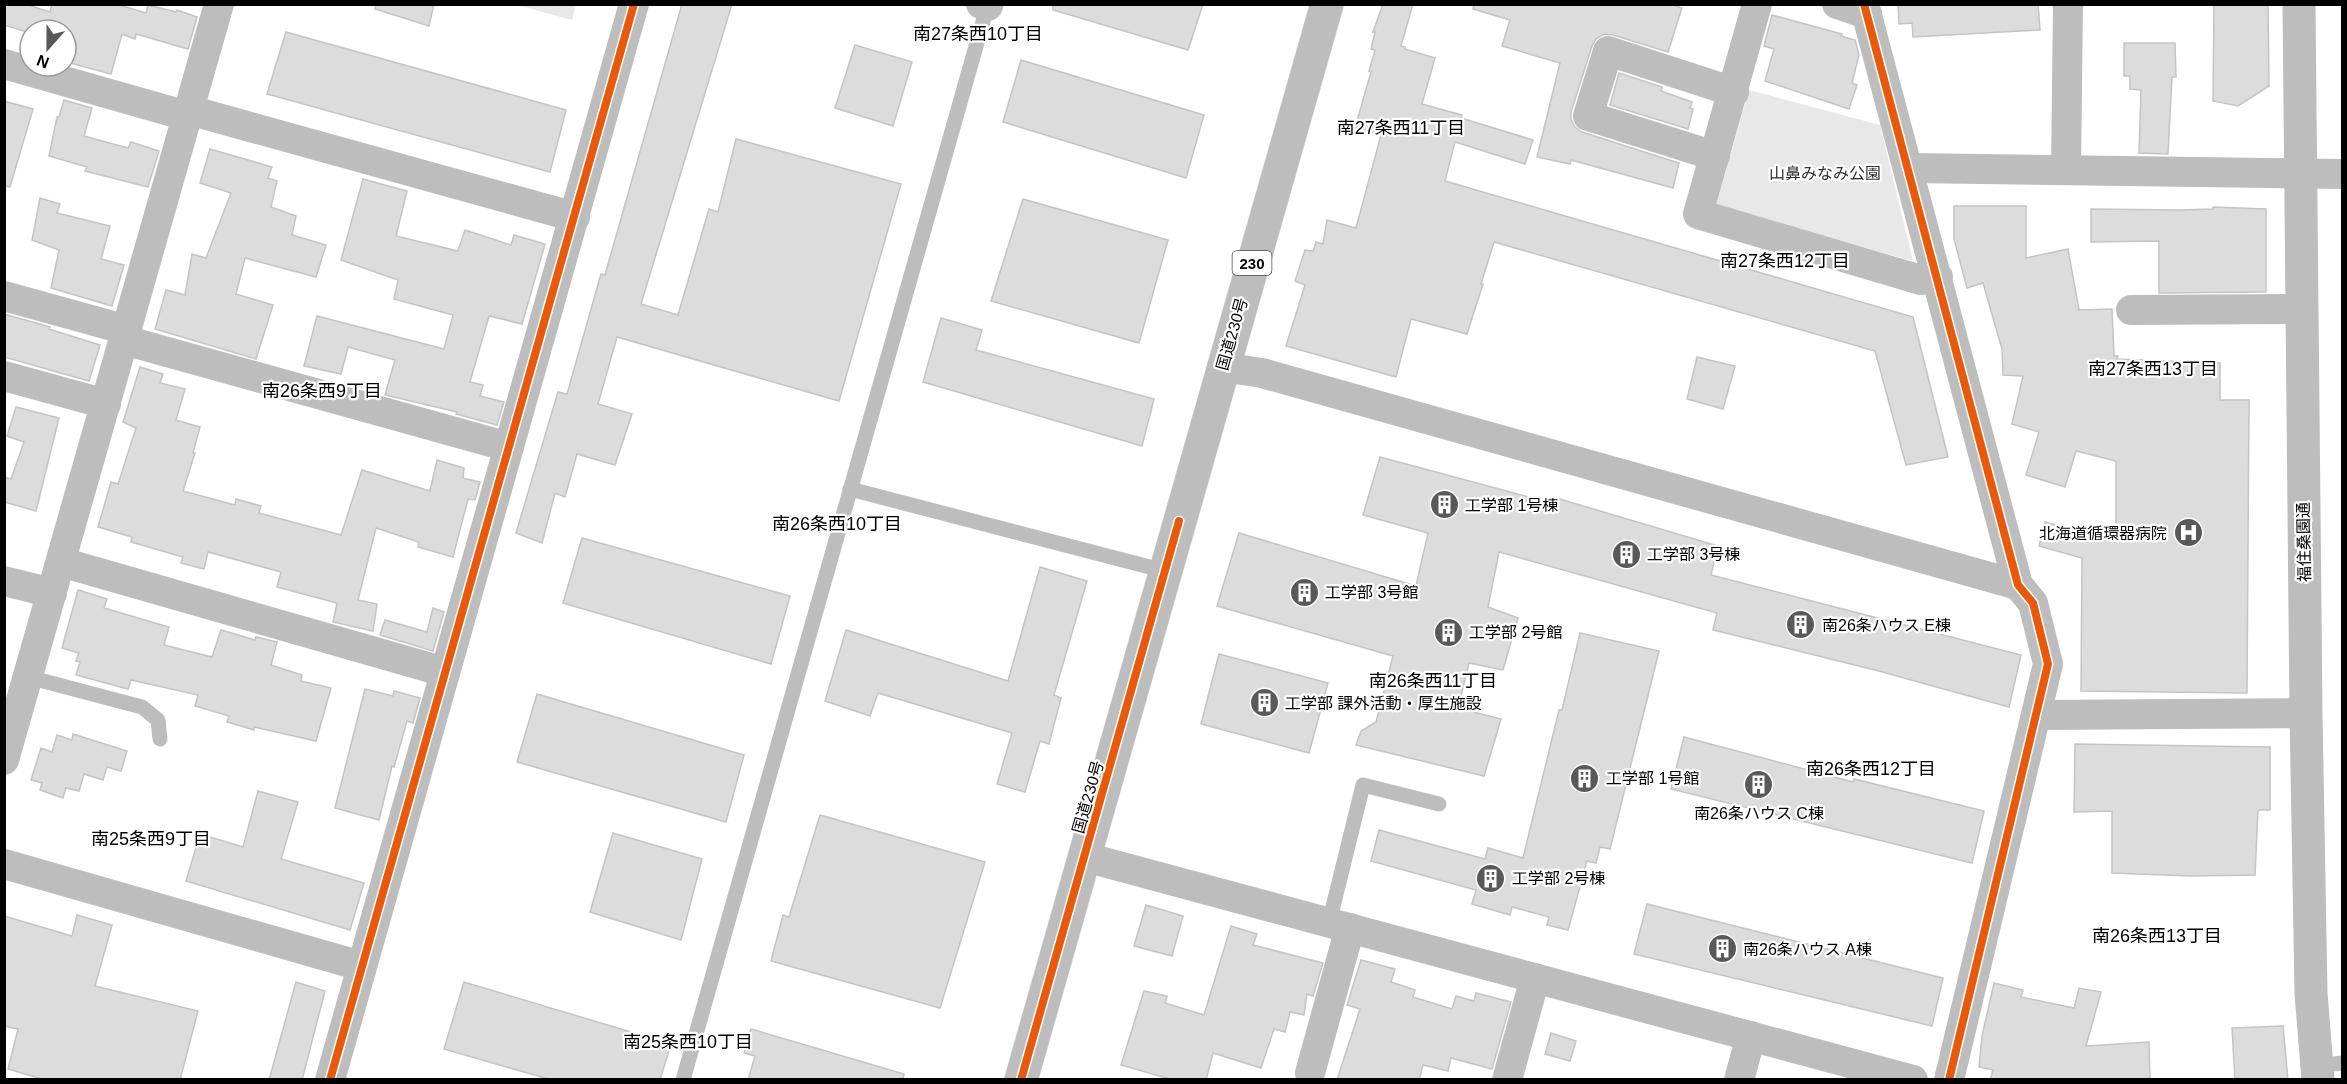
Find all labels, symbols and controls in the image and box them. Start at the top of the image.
north arrow [18,18,78,78]
district label: 南27条西10丁目 [913,24,1043,44]
text: N [34,52,51,72]
district label: 南27条西11丁目 [1337,118,1465,138]
park label: 山鼻みなみ公園 [1769,165,1881,182]
road number: 230 [1232,251,1272,275]
district label: 南27条西12丁目 [1720,251,1850,271]
street label: 国道230号 [1214,296,1250,372]
district label: 南27条西13丁目 [2088,359,2218,379]
district label: 南26条西9丁目 [262,381,382,401]
building icon: 工学部 1号棟 [1428,489,1460,521]
place label: 工学部 1号棟 [1465,497,1558,514]
street label: 福住桑園通 [2295,502,2313,582]
district label: 南26条西10丁目 [772,514,902,534]
hospital icon: 北海道循環器病院 [2172,517,2204,549]
place label: 北海道循環器病院 [2039,525,2167,542]
building icon: 工学部 3号棟 [1610,538,1642,570]
place label: 工学部 3号棟 [1647,546,1740,563]
building icon: 工学部 3号館 [1288,576,1320,608]
place label: 工学部 3号館 [1325,584,1418,601]
building icon: 南26条ハウス E棟 [1785,609,1817,641]
building icon: 工学部 2号館 [1432,616,1464,648]
place label: 南26条ハウス E棟 [1822,617,1951,634]
place label: 工学部 2号館 [1469,624,1562,641]
district label: 南26条西11丁目 [1369,671,1497,691]
building icon: 工学部 課外活動・厚生施設 [1248,687,1280,719]
place label: 工学部 課外活動・厚生施設 [1285,695,1481,712]
street label: 国道230号 [1070,759,1106,835]
district label: 南26条西12丁目 [1806,759,1936,779]
building icon: 工学部 1号館 [1569,762,1601,794]
building icon: 南26条ハウス C棟 [1743,769,1775,801]
place label: 工学部 1号館 [1606,770,1699,787]
place label: 南26条ハウス C棟 [1694,805,1824,822]
district label: 南25条西9丁目 [91,829,211,849]
building icon: 工学部 2号棟 [1475,862,1507,894]
place label: 工学部 2号棟 [1512,870,1605,887]
district label: 南26条西13丁目 [2092,926,2222,946]
building icon: 南26条ハウス A棟 [1706,933,1738,965]
place label: 南26条ハウス A棟 [1743,941,1872,958]
district label: 南25条西10丁目 [623,1032,753,1052]

